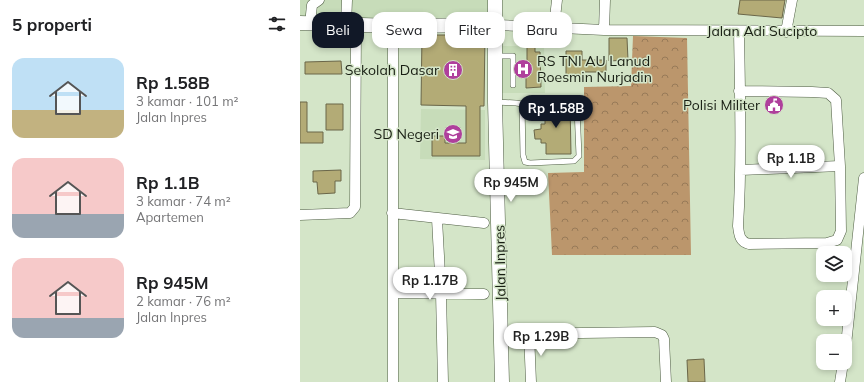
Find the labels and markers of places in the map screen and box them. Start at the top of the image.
place label: RS TNI AU Lanud Roesmin Nurjadin [537,52,652,86]
hospital icon: RS TNI AU Lanud Roesmin Nurjadin [512,58,534,80]
building icon: Sekolah Dasar [442,59,464,81]
place label: Sekolah Dasar [345,61,440,79]
public building icon: Polisi Militer [763,94,785,116]
pin: Rp 1.58B [515,95,597,129]
place label: Polisi Militer [683,96,761,114]
school or university icon: SD Negeri [442,123,464,145]
place label: SD Negeri [374,125,439,143]
pin: Rp 1.1B [754,145,828,179]
pin: Rp 945M [474,169,548,203]
pin: Rp 1.17B [389,267,471,301]
pin: Rp 1.29B [500,323,582,357]

